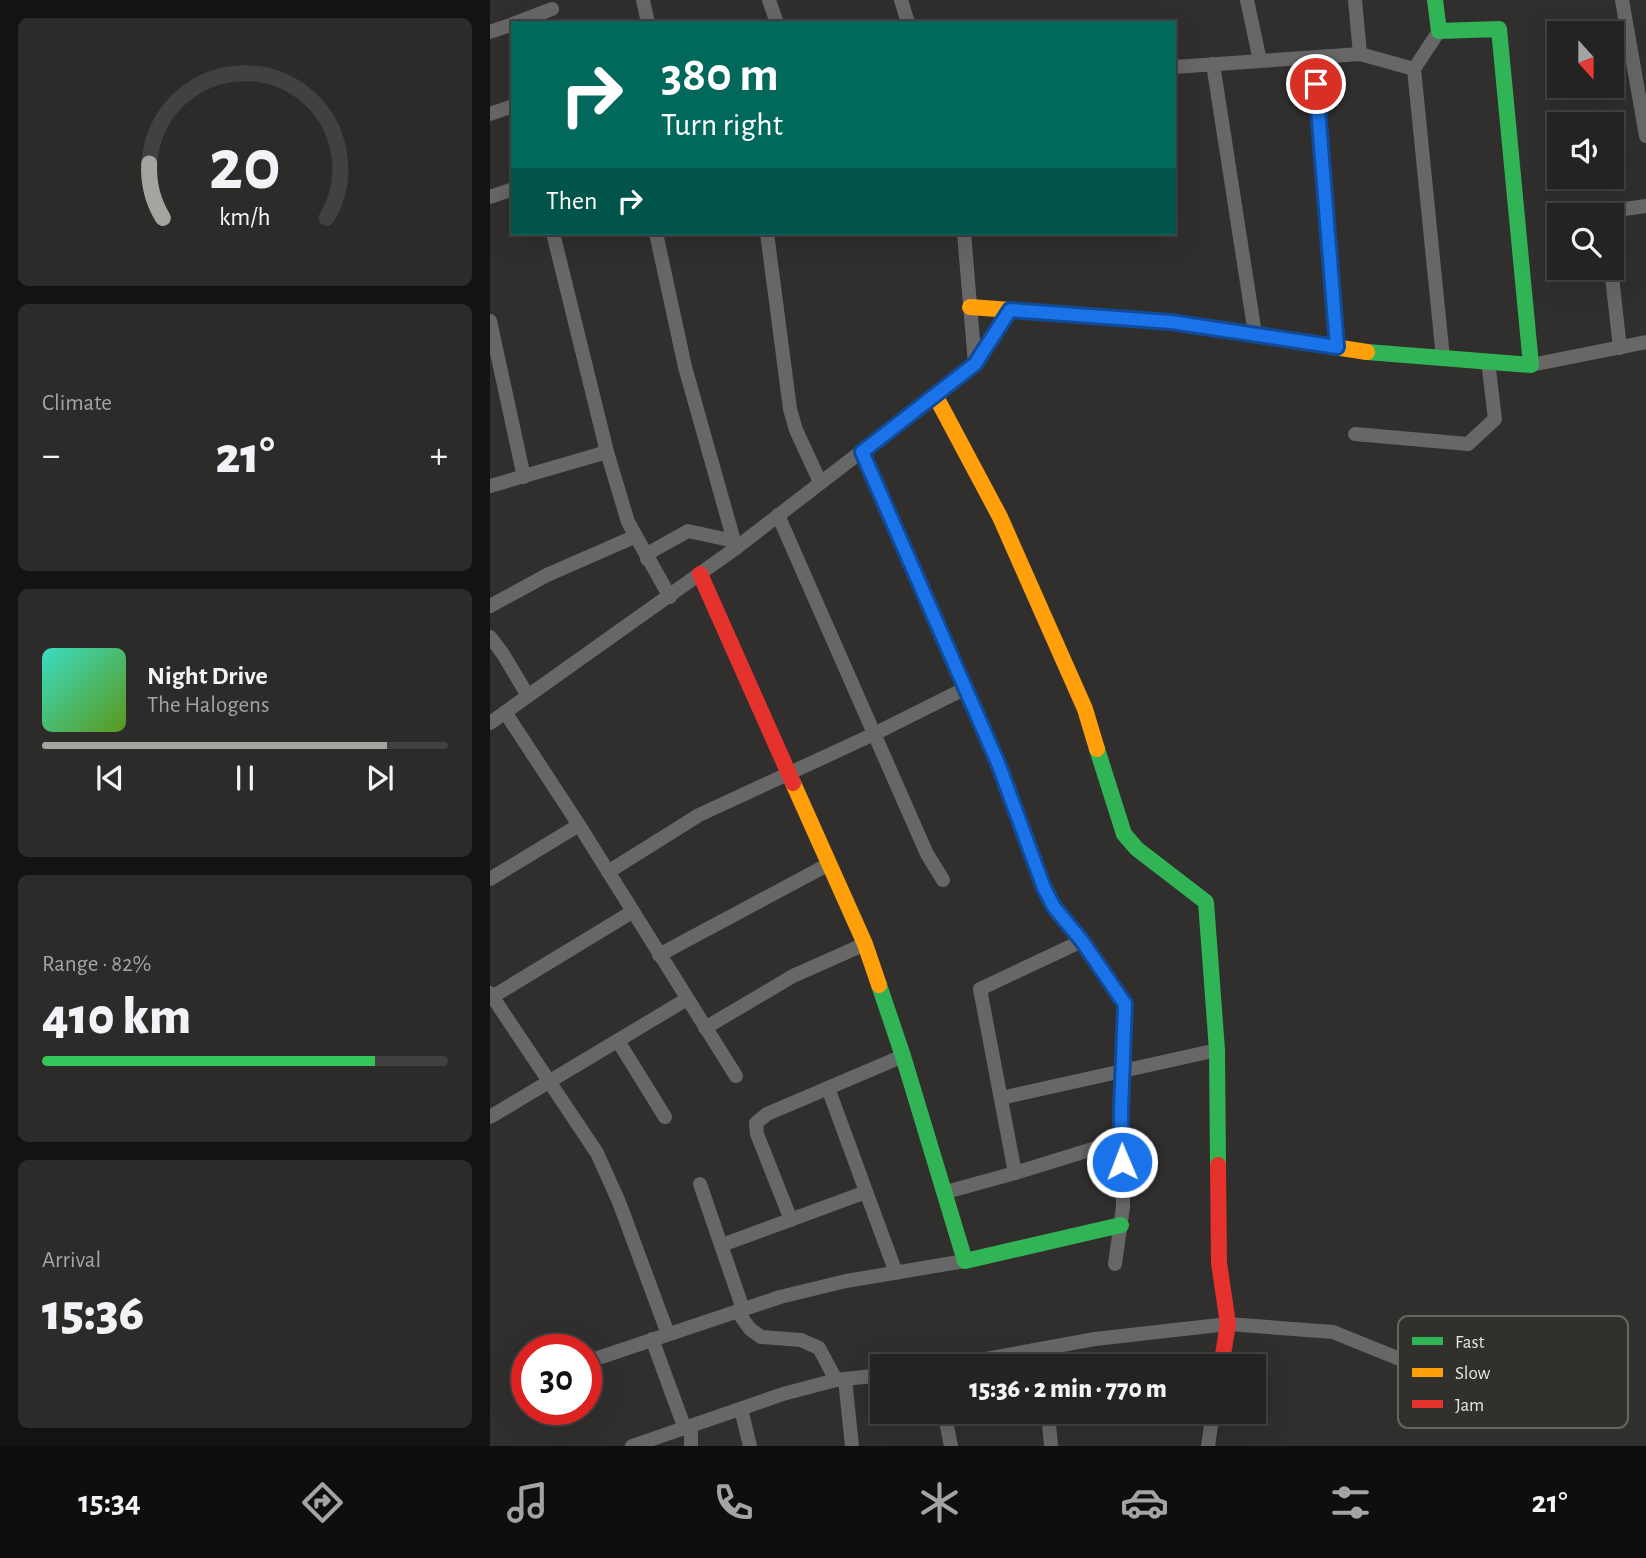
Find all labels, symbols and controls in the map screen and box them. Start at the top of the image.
north arrow [1547,21,1624,98]
map controls [1547,21,1624,280]
icon: right [546,49,637,140]
text: 380 m [661,51,779,100]
pin [1286,54,1346,114]
icon: arrive [1297,65,1335,103]
text: Turn right [661,109,783,141]
button: sound [1547,112,1624,189]
text: 20 [209,130,281,203]
icon: right [611,182,649,220]
text: Then [546,188,597,214]
button: search [1547,203,1624,280]
text: km/h [219,205,271,230]
text: Climate [42,392,112,415]
text: 21° [215,430,275,482]
text: − [42,437,60,475]
text: + [430,437,448,475]
text: Night Drive [147,663,268,689]
text: The Halogens [147,694,269,717]
icon: previous [91,759,129,797]
icon: pause [226,759,264,797]
icon: next [361,759,399,797]
text: Range · 82% [42,953,152,976]
text: 410 km [42,991,191,1043]
position arrow [1085,1125,1159,1199]
text: Arrival [42,1249,101,1272]
text: 15:36 [42,1287,144,1339]
legend [1398,1316,1628,1428]
text: Fast [1455,1333,1485,1352]
speed limit sign: 30 [511,1334,602,1425]
text: Slow [1455,1364,1491,1383]
text: 15:36 · 2 min · 770 m [969,1376,1167,1402]
text: Jam [1455,1396,1484,1415]
icon: directions [298,1478,347,1527]
icon: music [503,1478,552,1527]
icon: phone [709,1478,758,1527]
icon: climate [915,1478,964,1527]
icon: car [1120,1478,1169,1527]
icon: filters [1326,1478,1375,1527]
text: 15:34 [78,1486,141,1518]
text: 21° [1532,1486,1568,1518]

